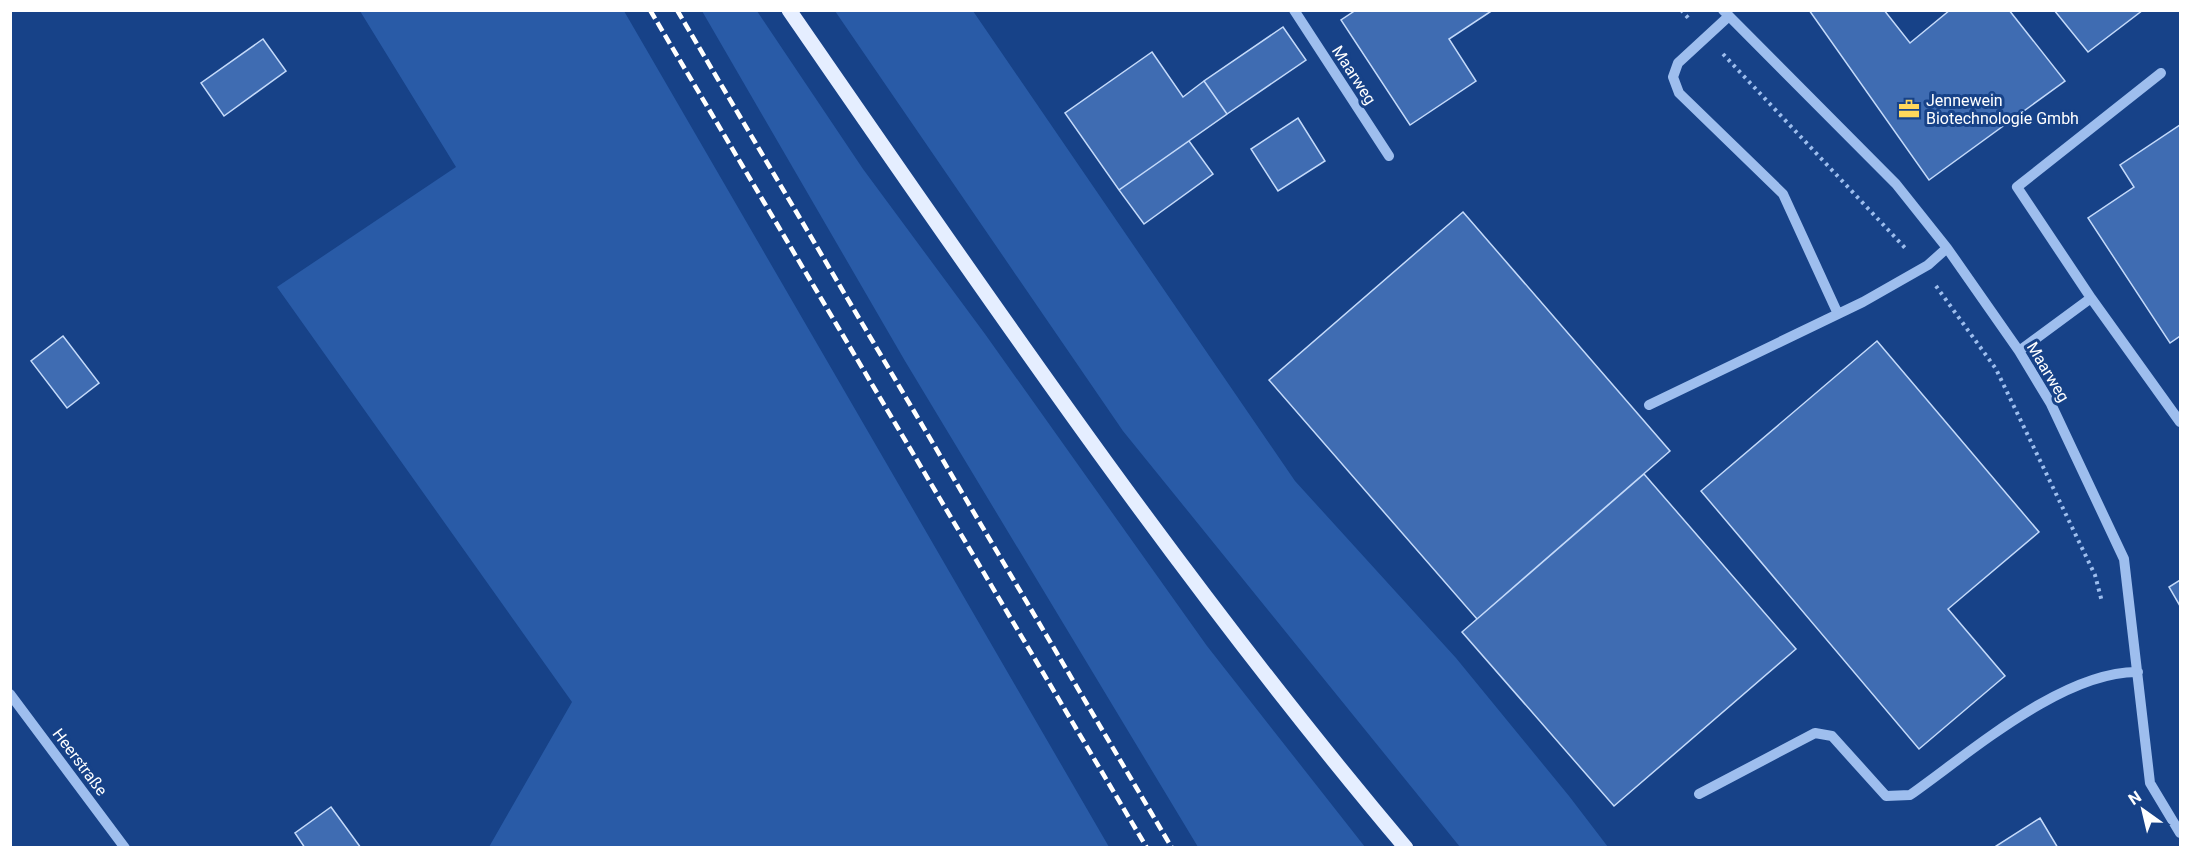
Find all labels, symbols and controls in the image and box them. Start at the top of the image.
street label: Maarweg [1328,42,1380,108]
place label: Jennewein Biotechnologie Gmbh [1926,91,2079,128]
office icon: Jennewein Biotechnologie Gmbh [1897,97,1921,121]
street label: Maarweg [2023,339,2073,405]
street label: Heerstraße [49,725,111,799]
north arrow [2113,780,2173,840]
text: N [2125,787,2145,809]

